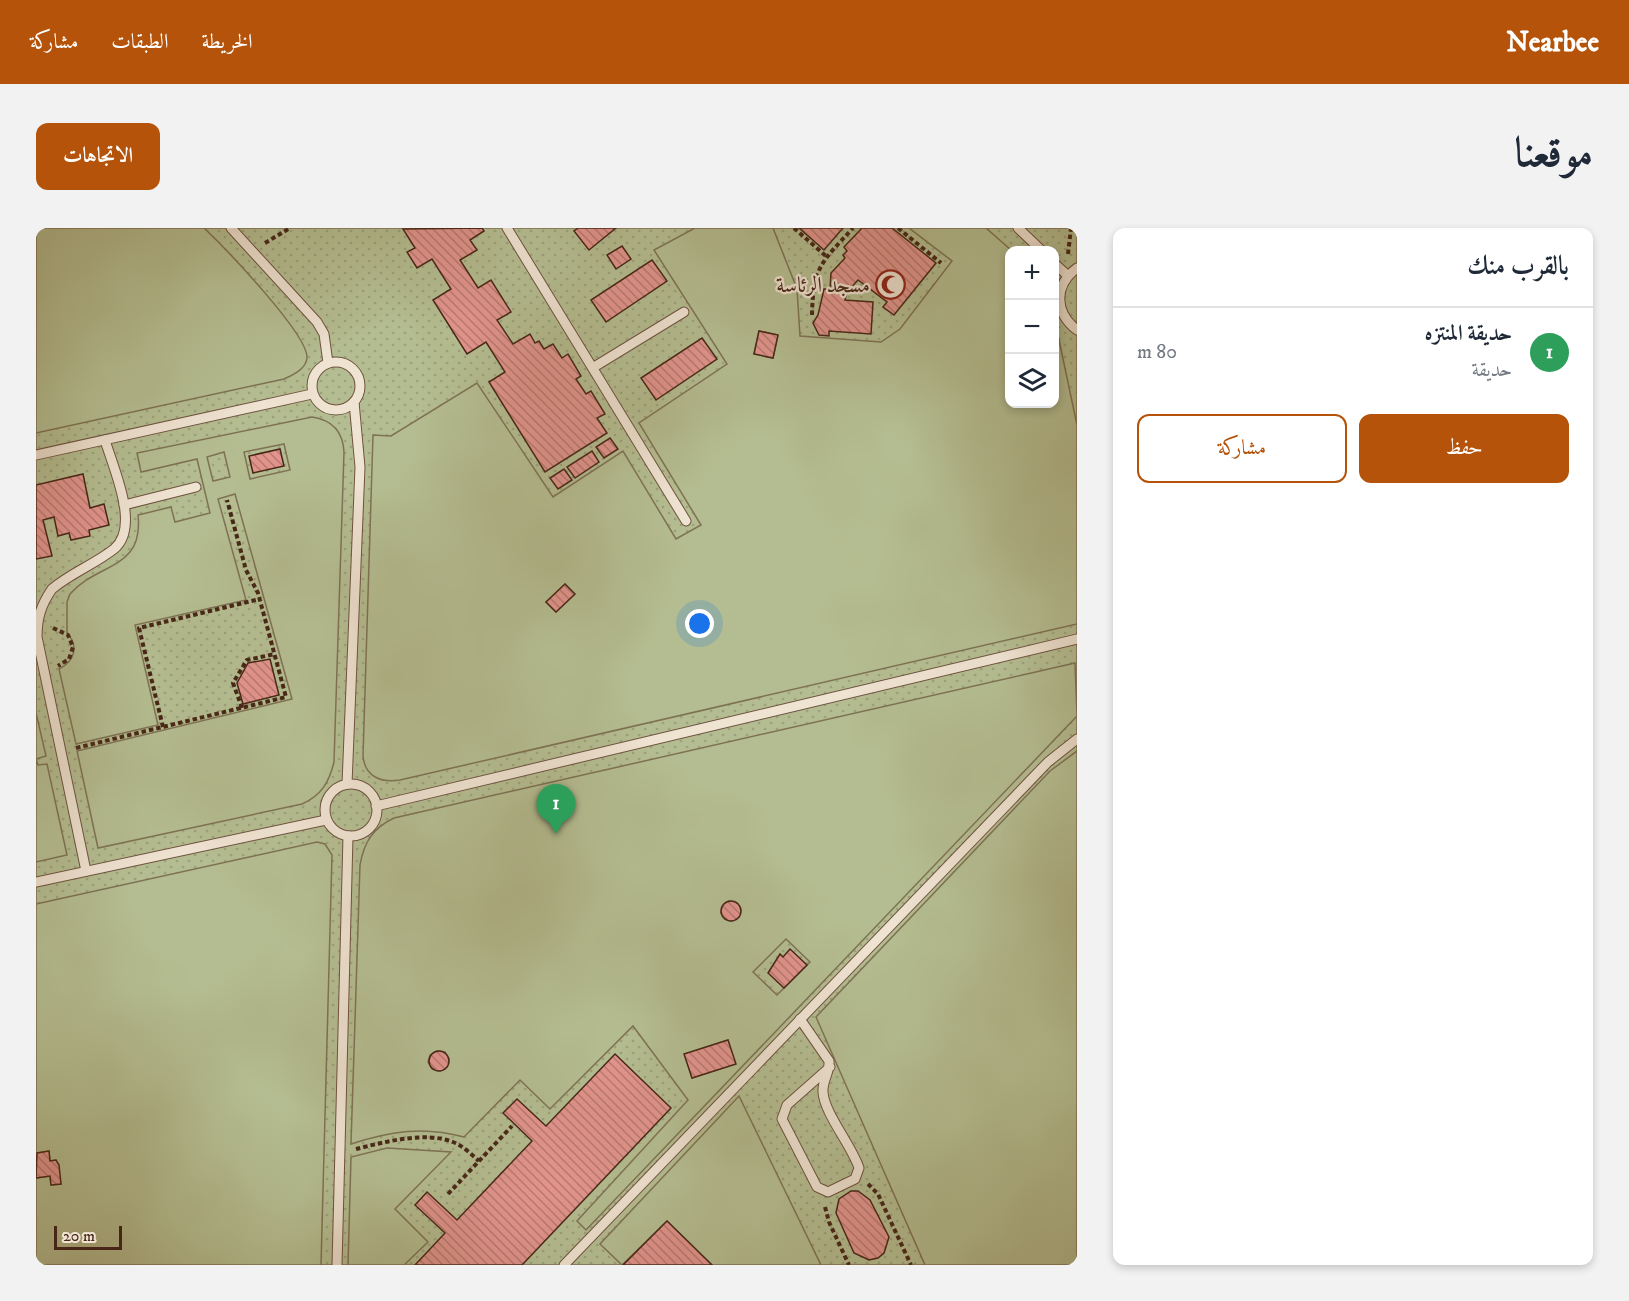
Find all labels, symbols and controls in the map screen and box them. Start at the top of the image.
text: Nearbee [1506,25,1599,60]
text: مشاركة [30,29,78,55]
text: الطبقات [111,29,168,55]
text: الخريطة [201,29,253,55]
button: الاتجاهات [36,123,160,190]
text: موقعنا [1515,128,1593,180]
map controls [1005,246,1059,408]
button: + [1005,246,1059,300]
text: بالقرب منك [1467,250,1569,283]
mosque icon: مسجد الرئاسة [875,268,907,300]
place label: مسجد الرئاسة [776,272,870,299]
button: − [1005,300,1059,354]
text: حديقة المنتزه [1425,320,1512,347]
text: 80 m [1137,340,1177,365]
text: 1 [1546,340,1553,365]
button: layers [1005,354,1059,408]
text: حديقة [1472,358,1512,383]
button: مشاركة [1137,414,1347,483]
button: حفظ [1359,414,1569,483]
your location [685,609,714,638]
pin: 1 [536,784,576,834]
scale bar [54,1223,122,1250]
text: 20 m [63,1226,95,1246]

